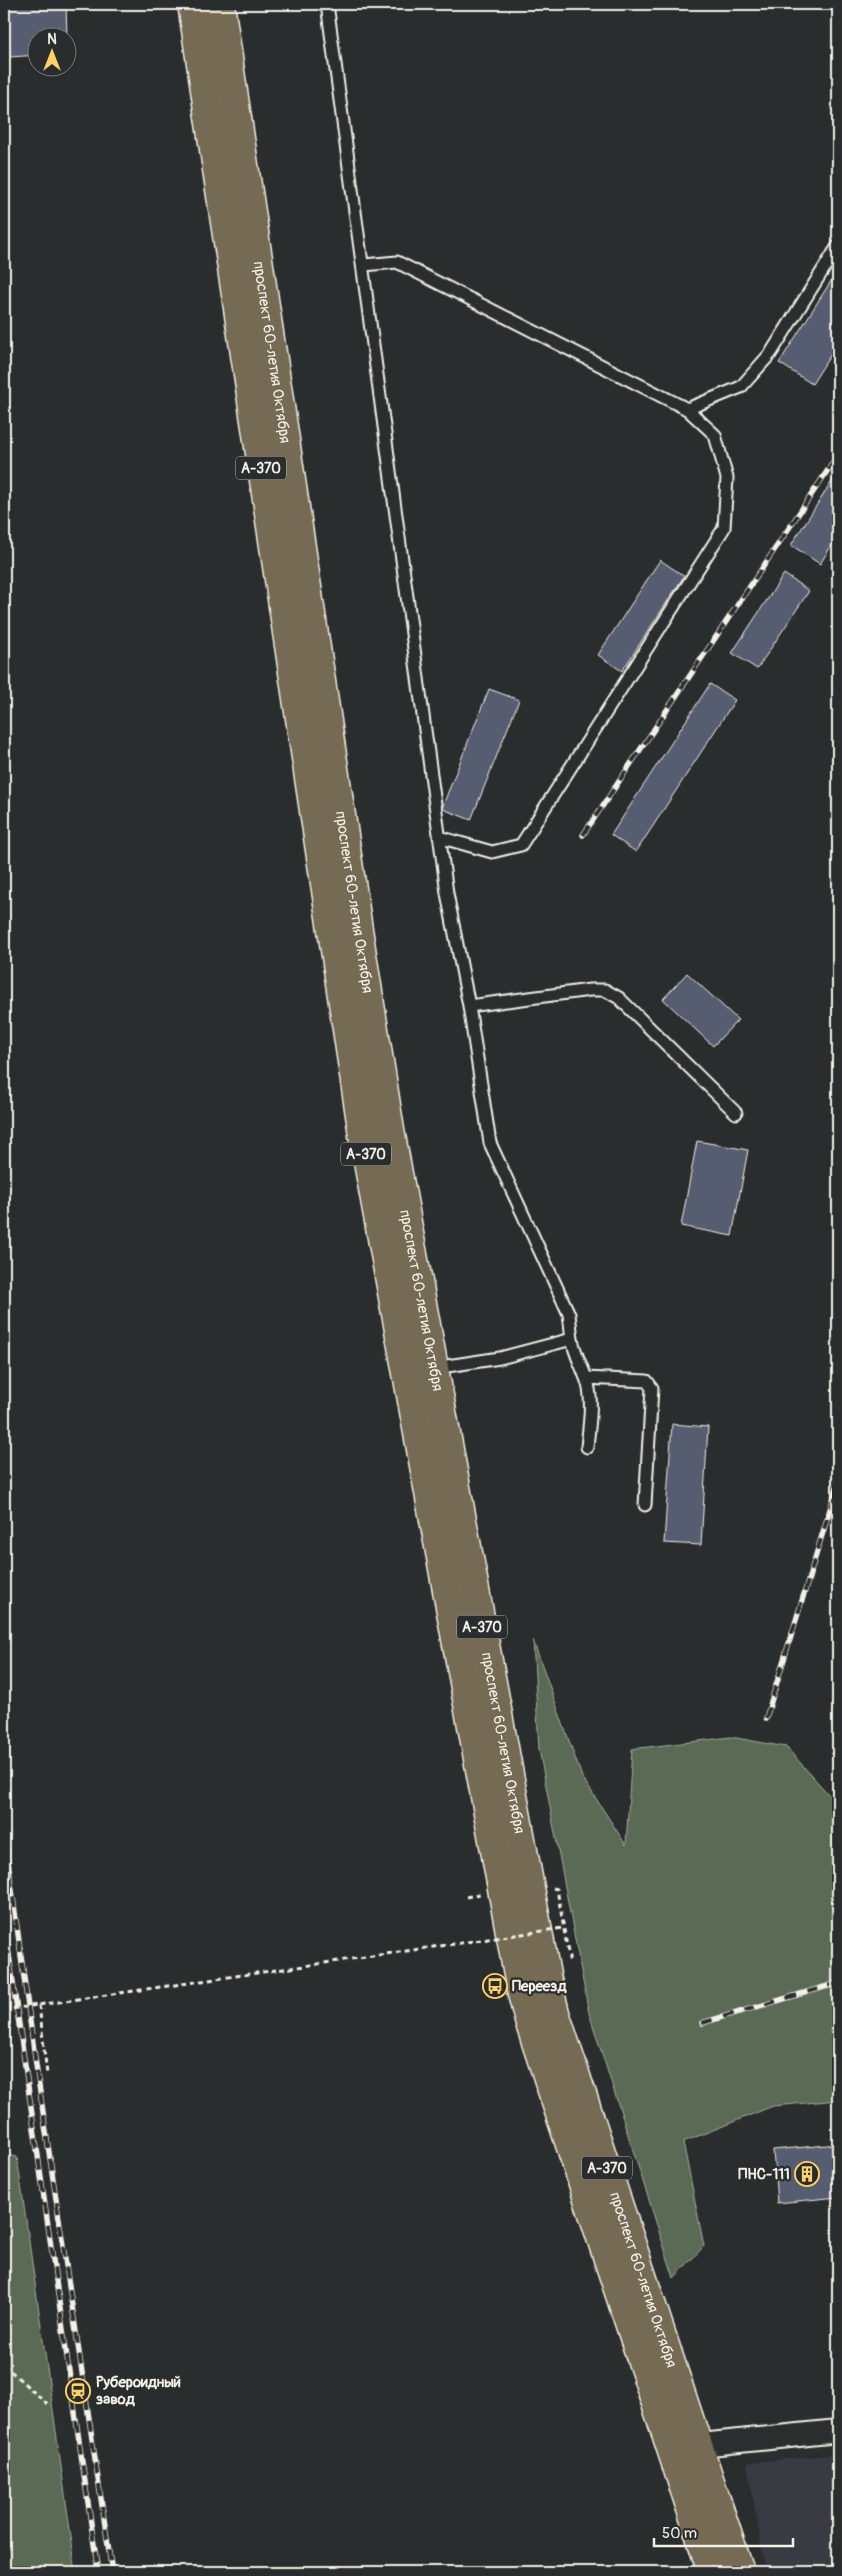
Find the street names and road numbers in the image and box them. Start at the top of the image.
street label: проспект 60-летия Октября [248,260,294,445]
road number: А-370 [236,456,286,479]
street label: проспект 60-летия Октября [331,810,377,994]
road number: А-370 [341,1142,391,1166]
street label: проспект 60-летия Октября [395,1208,447,1393]
road number: А-370 [457,1615,507,1638]
street label: проспект 60-летия Октября [477,1651,529,1835]
road number: А-370 [582,2156,632,2180]
street label: проспект 60-летия Октября [605,2190,681,2370]

